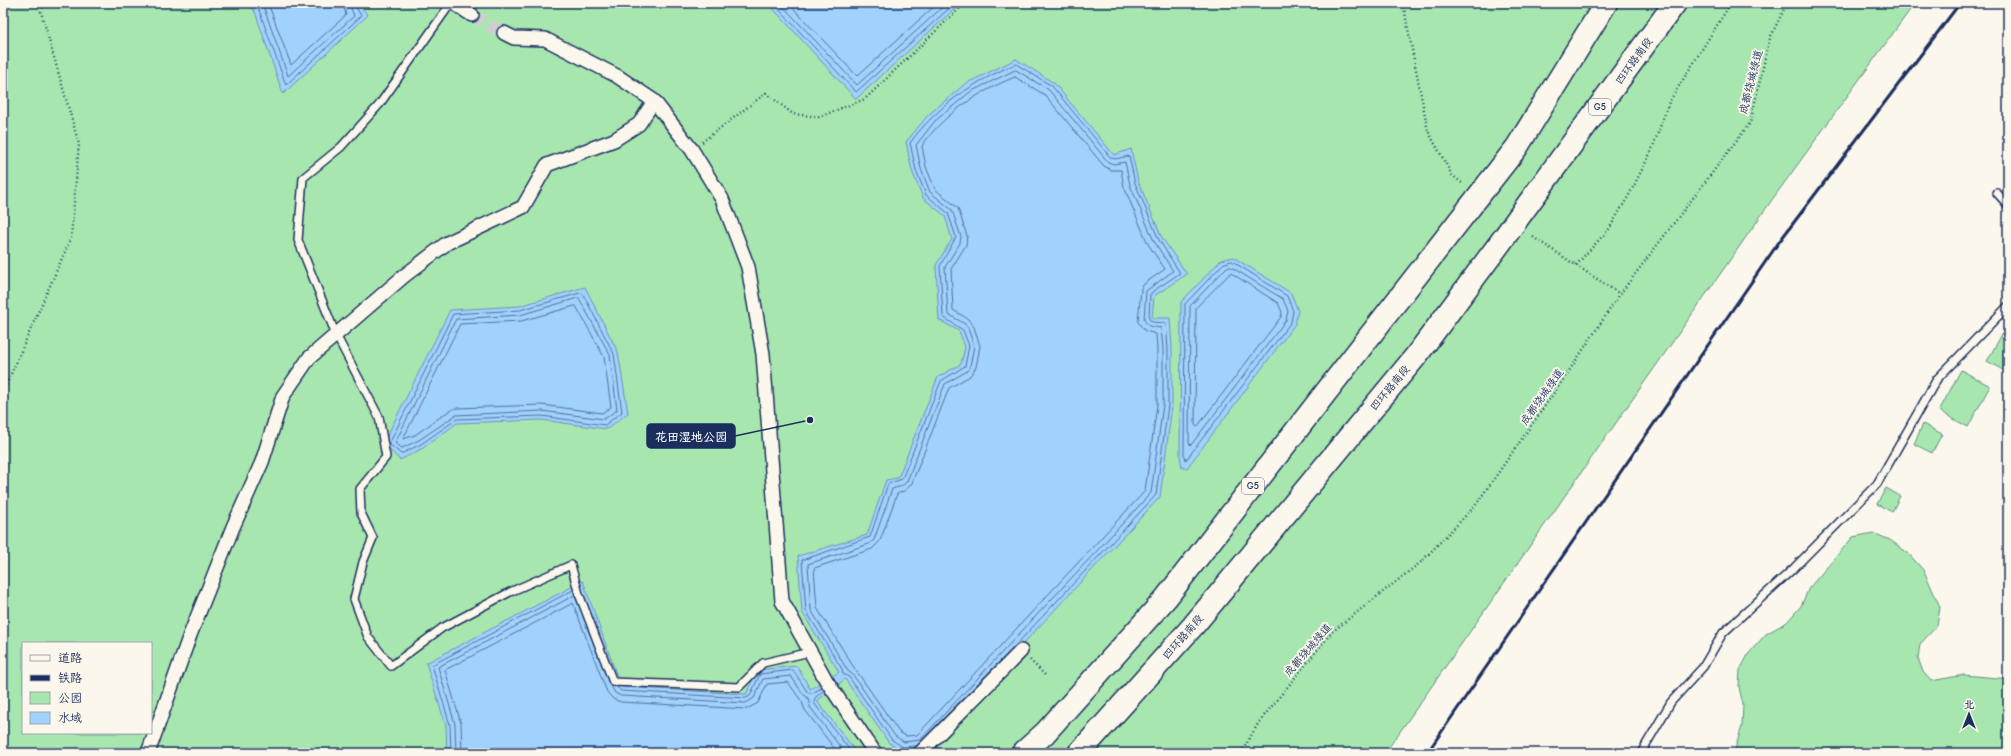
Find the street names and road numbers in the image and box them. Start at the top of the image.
street label: 四环路南段 [1613,35,1655,87]
street label: 成都绕城绿道 [1737,48,1765,116]
road number: G5 [1589,99,1611,115]
street label: 四环路南段 [1367,363,1413,413]
street label: 成都绕城绿道 [1518,366,1566,428]
road number: G5 [1242,478,1264,494]
street label: 四环路南段 [1160,612,1206,662]
street label: 成都绕城绿道 [1281,621,1335,679]

